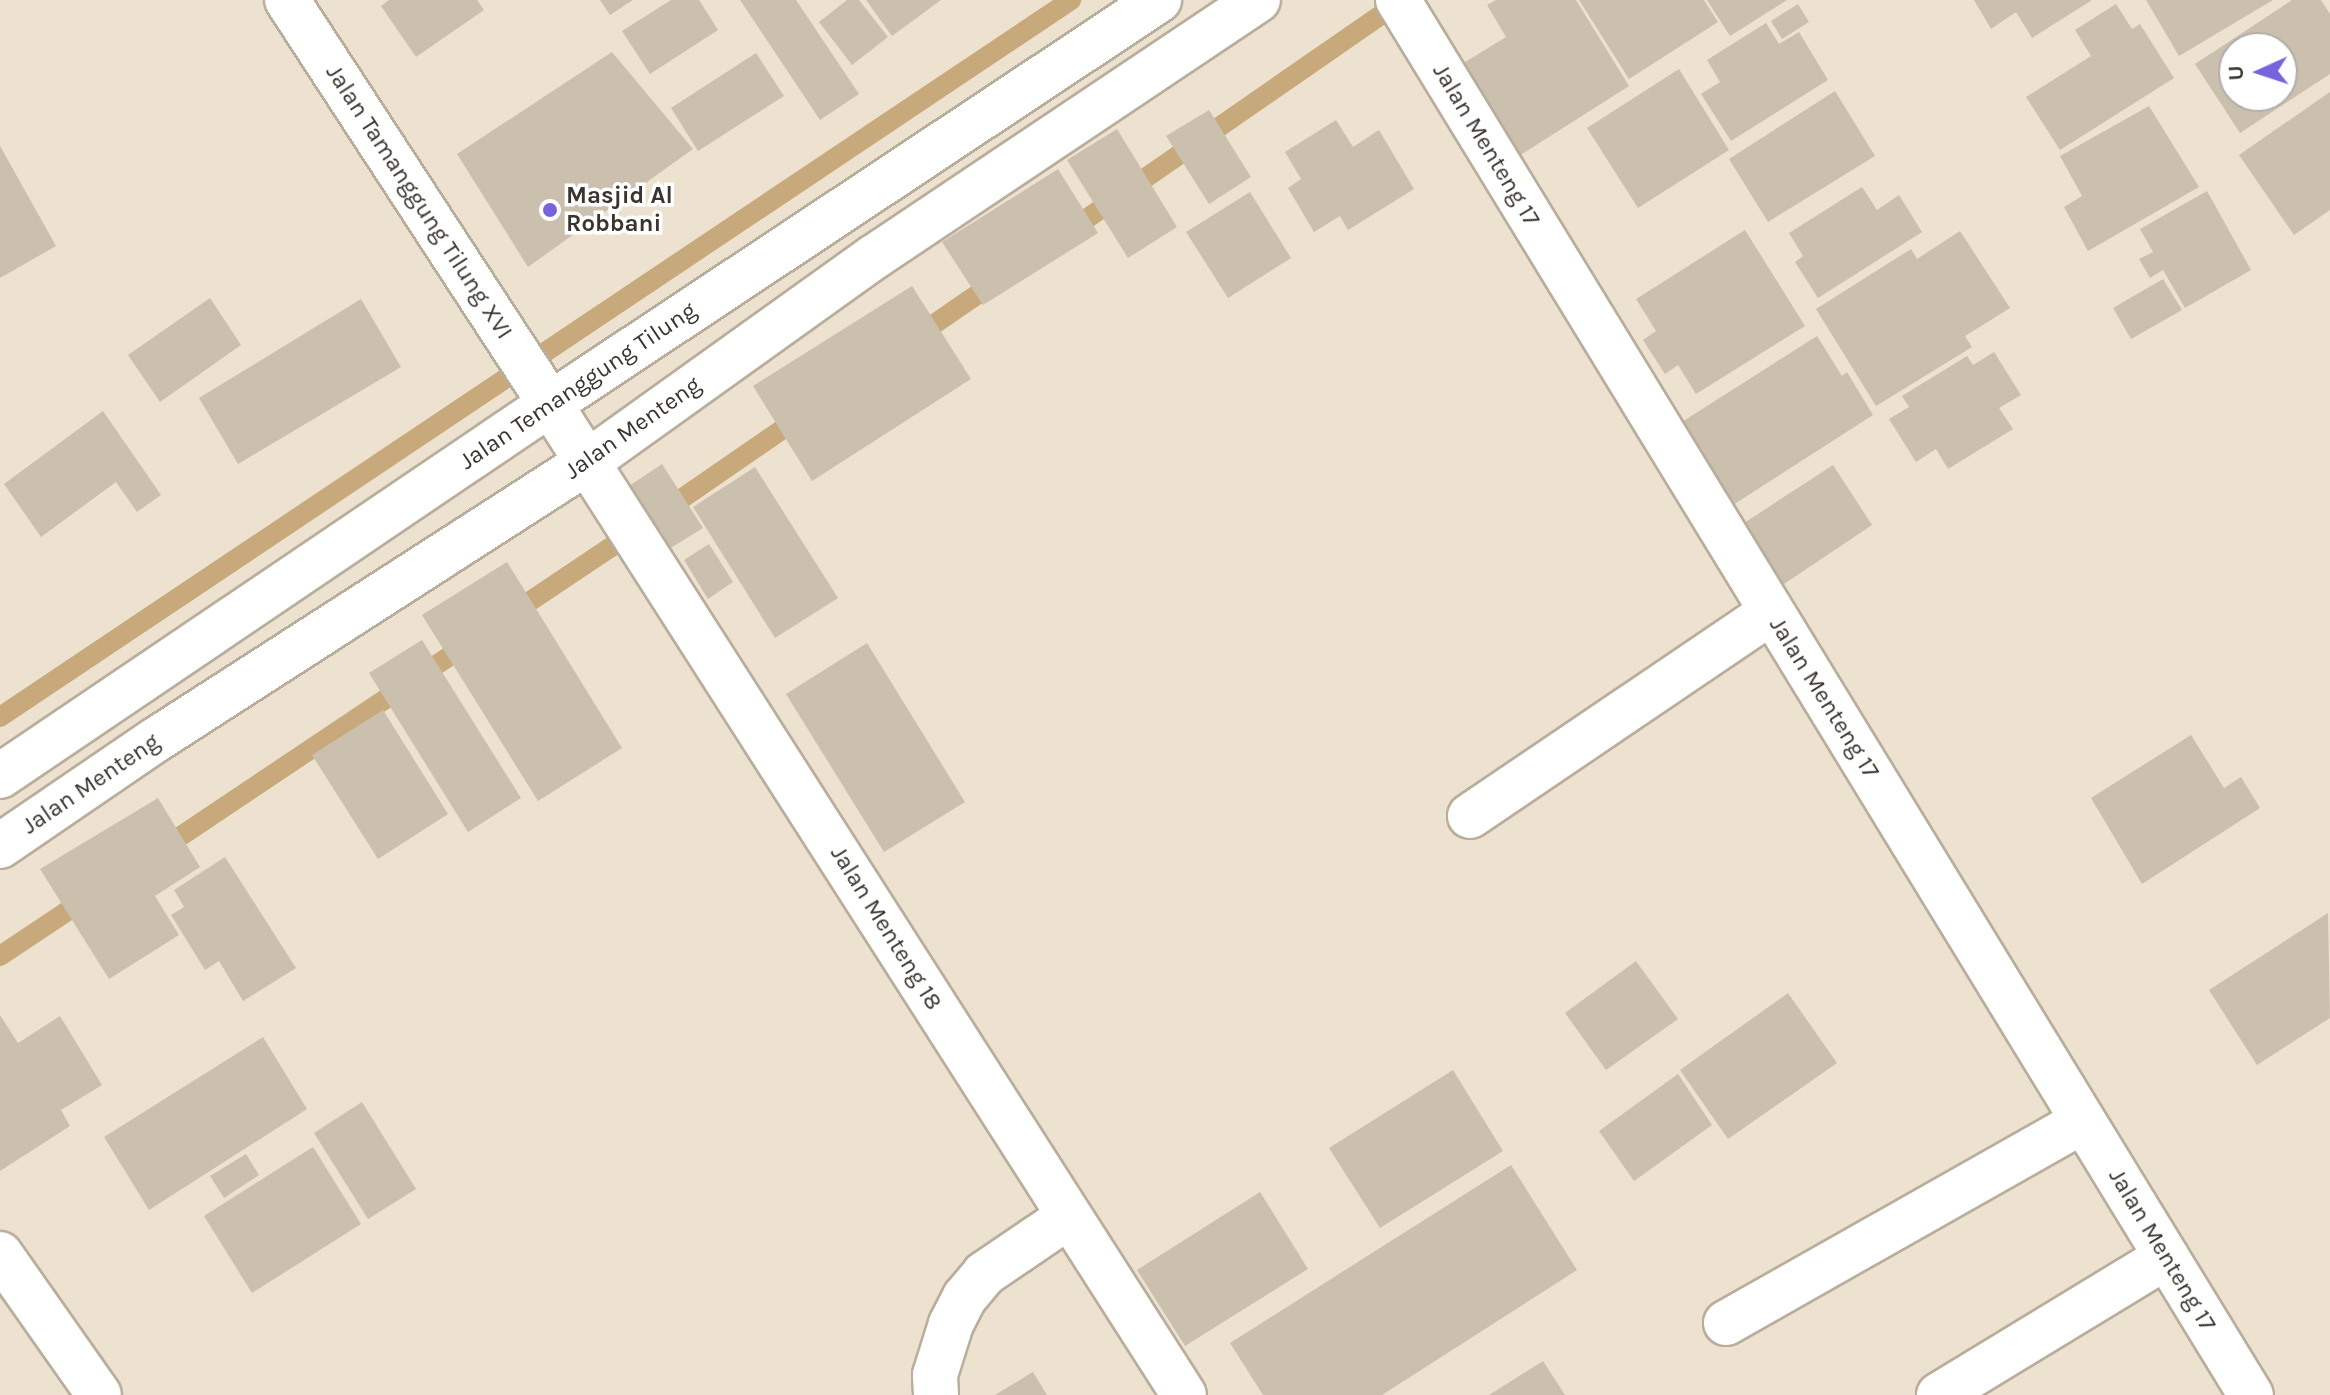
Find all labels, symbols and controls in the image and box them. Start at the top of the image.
north arrow [2218,32,2298,112]
street label: Jalan Tamanggung Tilung XVI [319,59,519,345]
street label: Jalan Menteng 17 [1426,59,1546,231]
text: U [2223,65,2249,81]
place label: Masjid Al Robbani [566,182,673,238]
marker: Masjid Al Robbani [541,201,559,219]
street label: Jalan Temanggung Tilung [454,296,702,476]
street label: Jalan Menteng [559,370,707,486]
street label: Jalan Menteng 17 [1763,612,1885,784]
street label: Jalan Menteng [17,727,165,841]
street label: Jalan Menteng 18 [824,841,948,1015]
street label: Jalan Menteng 17 [2102,1164,2222,1336]

